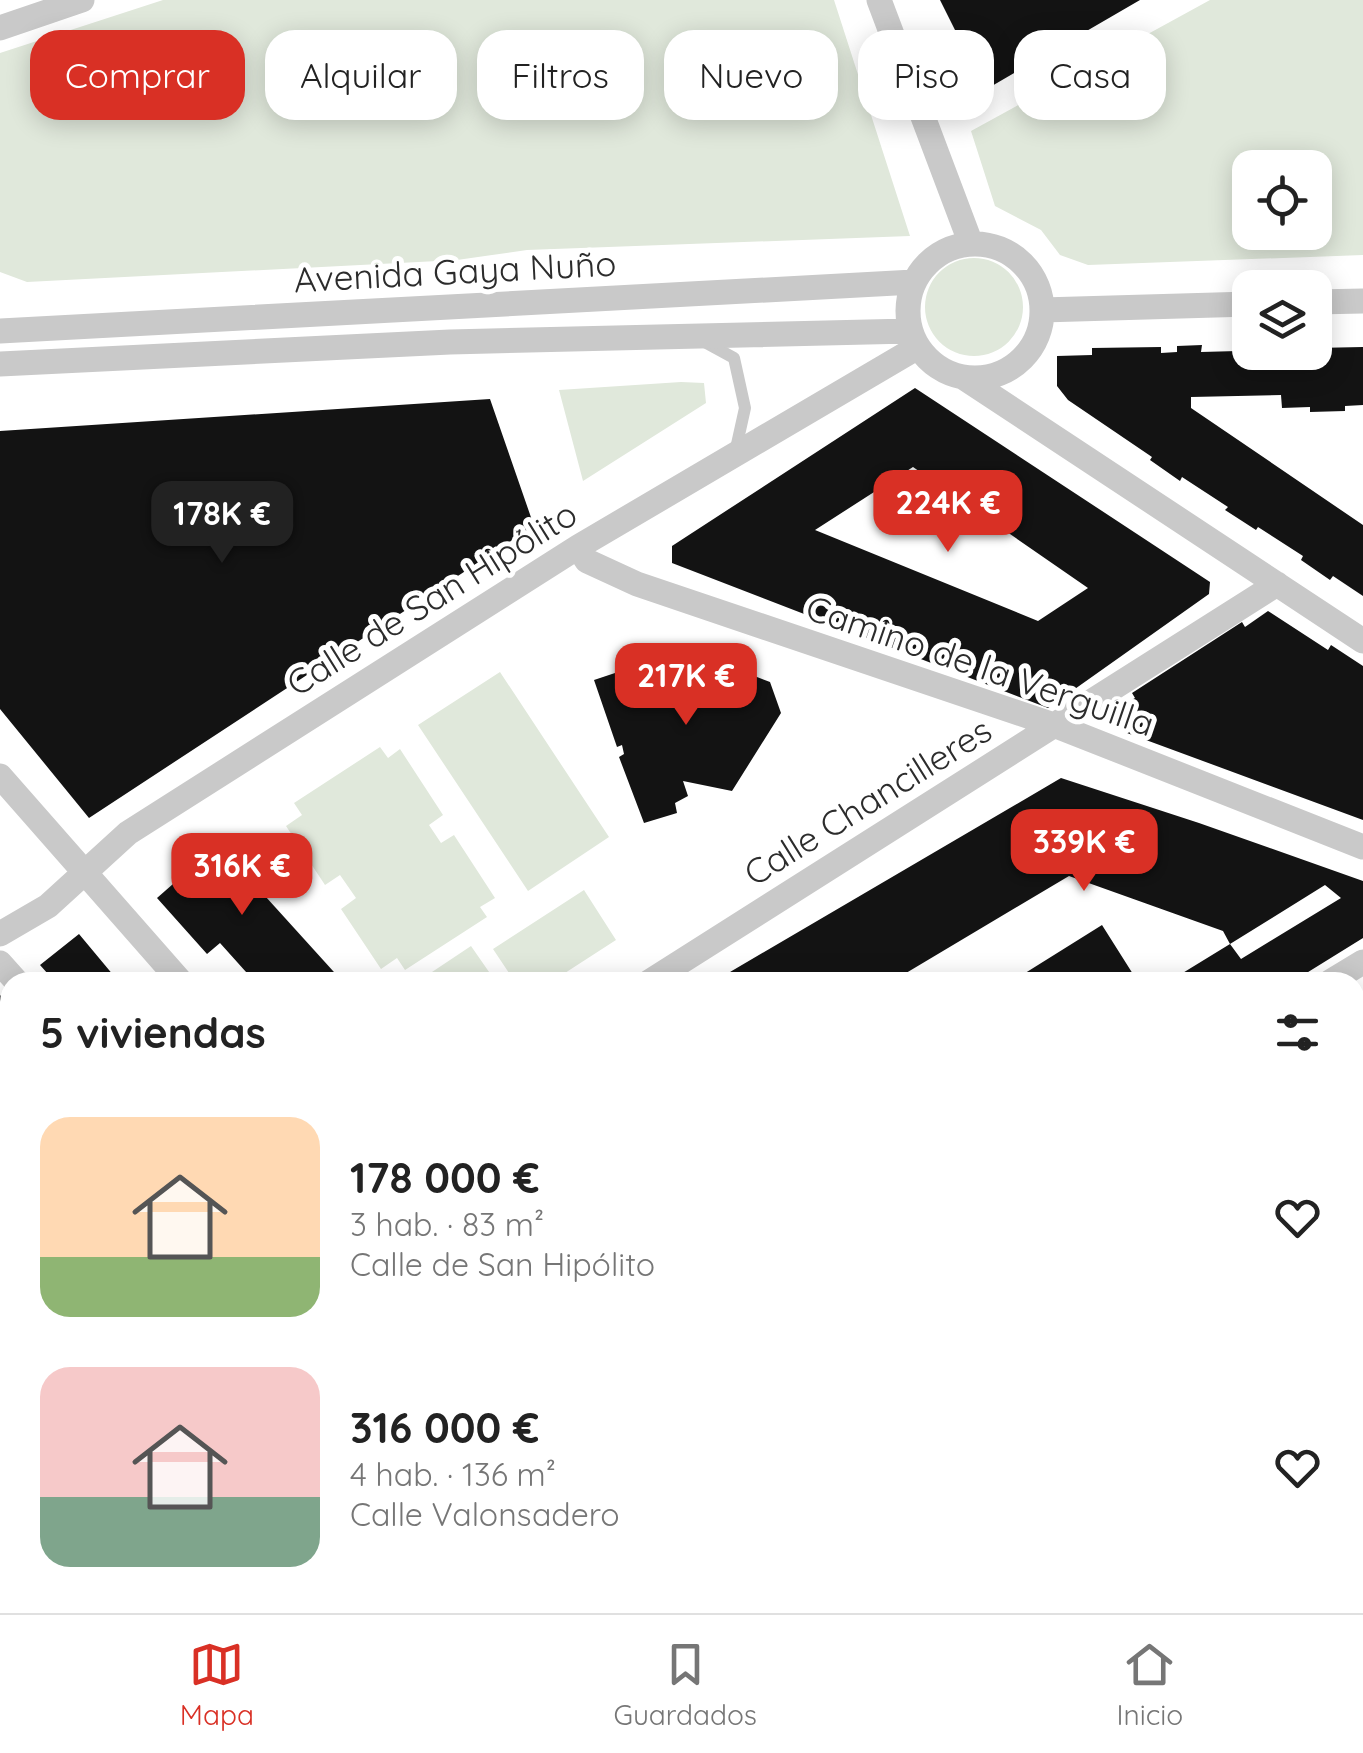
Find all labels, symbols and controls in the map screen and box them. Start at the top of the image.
chip: Comprar [30,30,245,120]
chip: Alquilar [265,30,457,120]
chip: Filtros [477,30,644,120]
chip: Nuevo [664,30,838,120]
chip: Piso [858,30,994,120]
chip: Casa [1014,30,1166,120]
map controls [1232,150,1332,370]
button: locate [1232,150,1332,250]
street label: Avenida Gaya Nuño [293,241,617,301]
button: layers [1232,270,1332,370]
pin: 224K € [867,470,1029,555]
pin: 178K € [141,481,303,566]
text: 224K € [895,482,1001,522]
street label: Calle de San Hipólito [278,491,585,705]
text: 178K € [173,493,271,533]
street label: Camino de la Verguilla [800,585,1160,745]
pin: 217K € [605,643,767,728]
text: 217K € [637,655,735,695]
street label: Calle Chancilleres [736,707,999,895]
pin: 339K € [1003,809,1165,894]
text: 339K € [1033,821,1135,861]
pin: 316K € [161,833,323,918]
text: 316K € [193,845,291,885]
icon: filters [1270,1005,1325,1060]
text: 5 viviendas [40,1006,266,1059]
text: 178 000 € [350,1151,540,1204]
icon: home [120,1157,240,1277]
icon: heart [1270,1190,1325,1245]
text: 3 hab. · 83 m² [350,1204,544,1244]
text: Calle de San Hipólito [350,1244,655,1284]
text: 316 000 € [350,1401,539,1454]
icon: home [120,1407,240,1527]
icon: heart [1270,1440,1325,1495]
text: 4 hab. · 136 m² [350,1454,556,1494]
text: Calle Valonsadero [350,1494,620,1534]
tab: Mapa [180,1637,254,1732]
tab: Guardados [613,1637,757,1732]
tab: Inicio [1117,1637,1183,1732]

